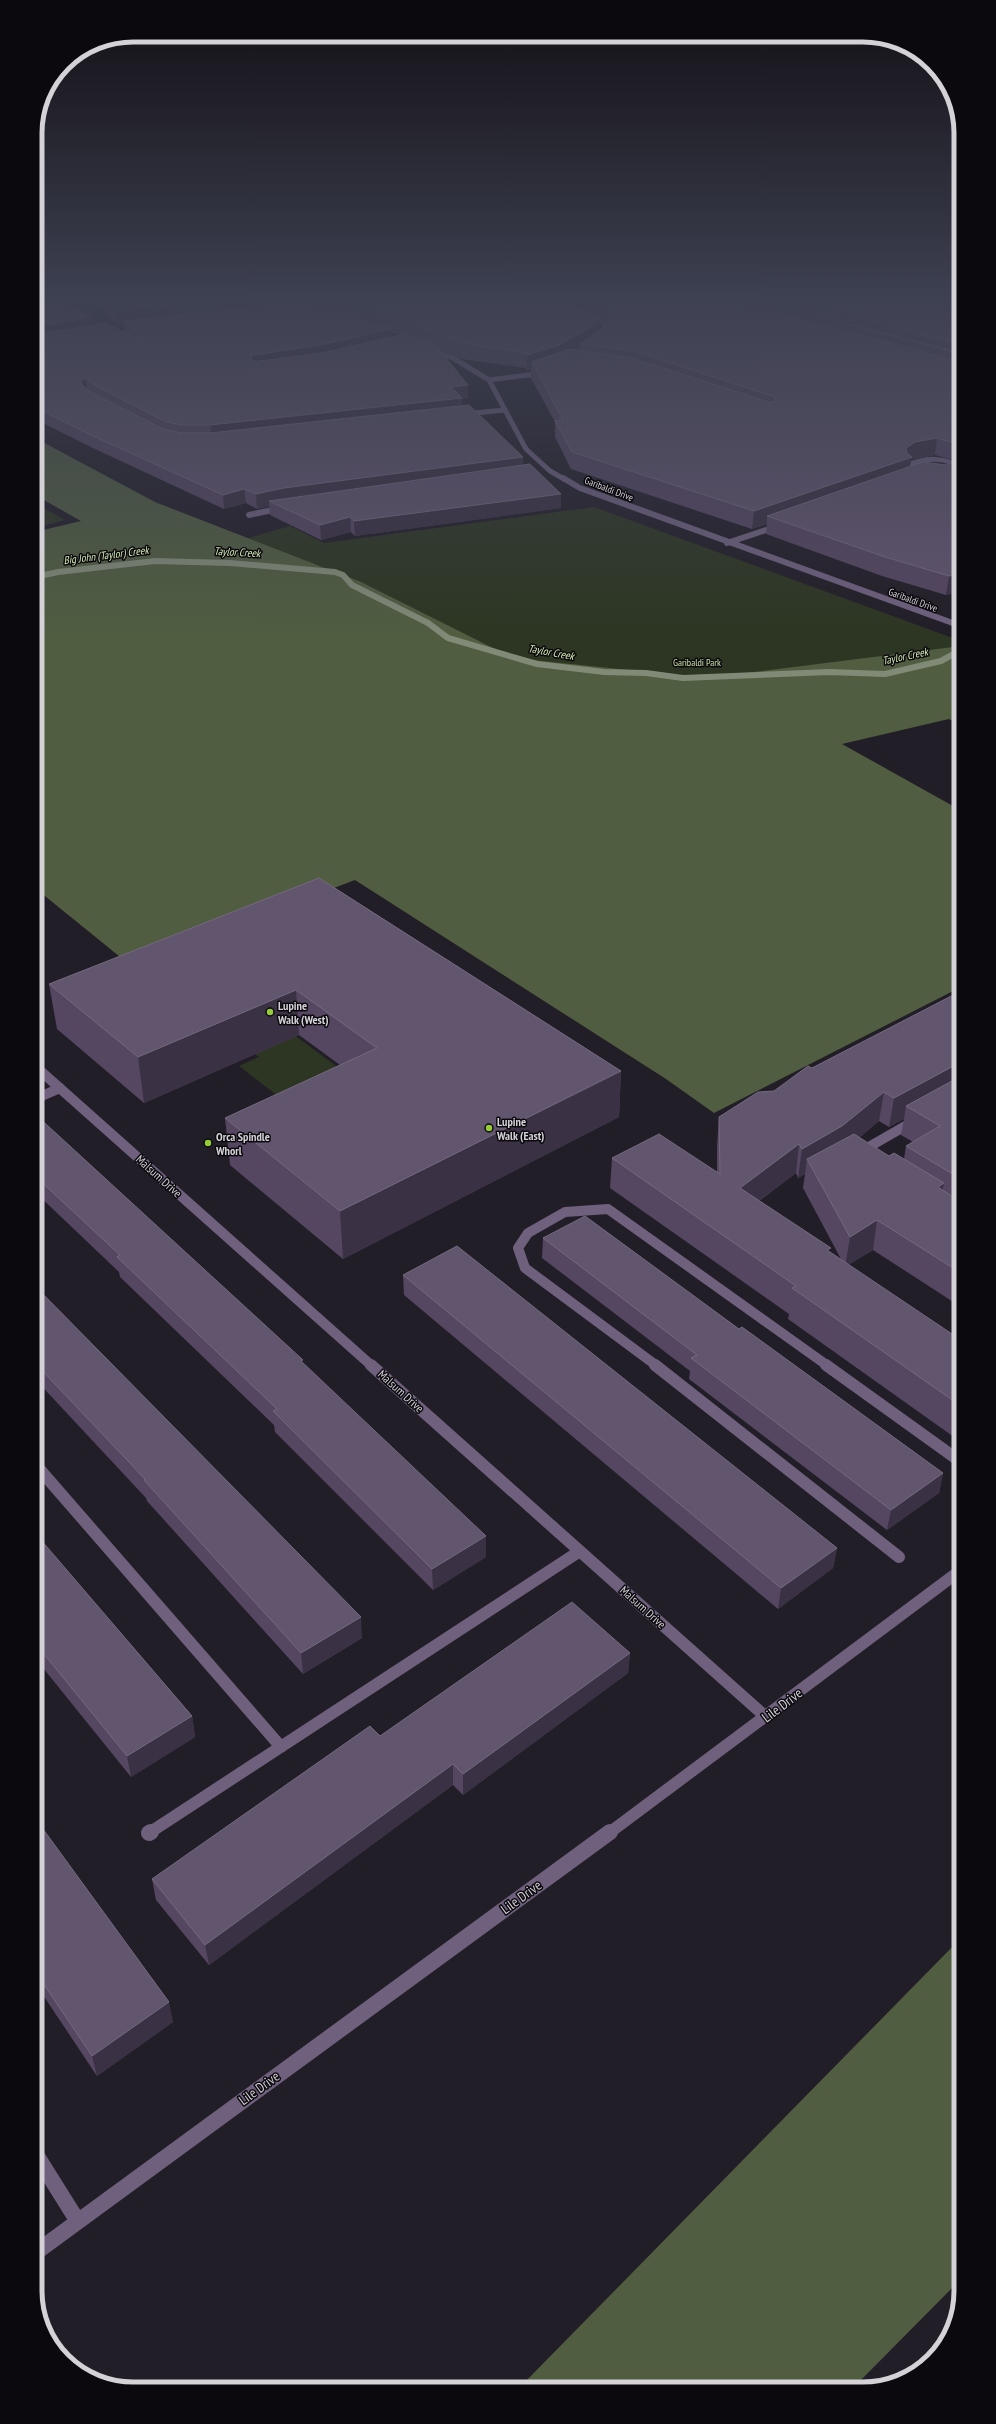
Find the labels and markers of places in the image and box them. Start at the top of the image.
place label: Lupine Walk (West) [277,998,329,1027]
marker: Lupine Walk (West) [265,1007,275,1017]
place label: Lupine Walk (East) [496,1114,544,1143]
marker: Lupine Walk (East) [484,1123,494,1133]
place label: Orca Spindle Whorl [215,1129,270,1158]
marker: Orca Spindle Whorl [203,1138,213,1148]

